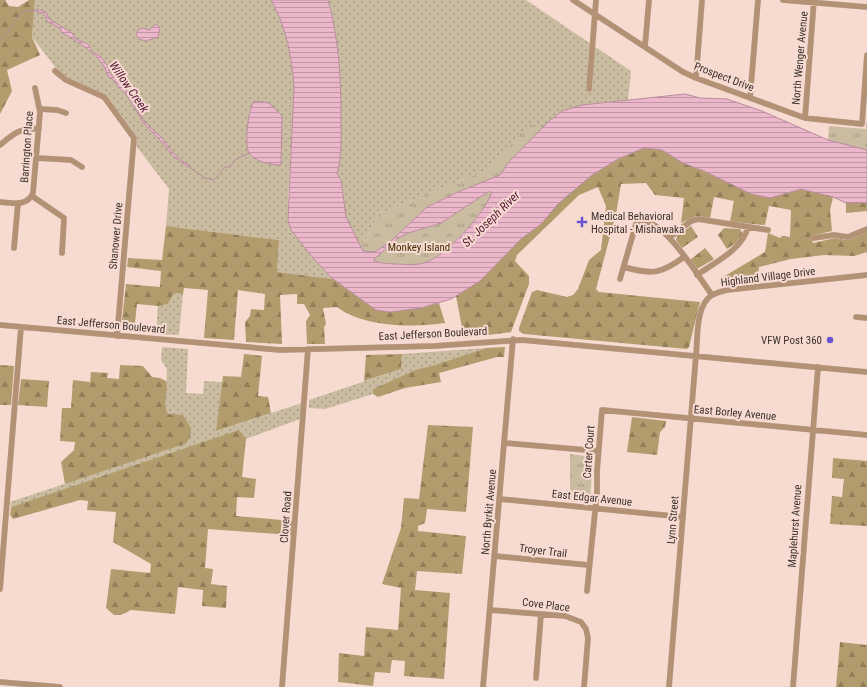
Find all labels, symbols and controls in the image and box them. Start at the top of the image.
street label: North Wenger Avenue [789,11,811,105]
water label: Willow Creek [106,59,152,116]
street label: Prospect Drive [692,60,756,94]
street label: Barrington Place [18,111,36,183]
water label: St. Joseph River [459,188,523,250]
street label: Shanower Drive [107,202,125,270]
place label: Medical Behavioral Hospital - Mishawaka [591,210,684,236]
marker: Medical Behavioral Hospital - Mishawaka [576,216,588,228]
park label: Monkey Island [388,241,450,254]
street label: Highland Village Drive [720,265,816,289]
street label: East Jefferson Boulevard [56,314,166,336]
street label: East Jefferson Boulevard [378,325,488,343]
place label: VFW Post 360 [761,334,822,347]
marker: VFW Post 360 [825,335,835,345]
street label: East Borley Avenue [693,403,777,423]
street label: Carter Court [581,425,597,479]
street label: North Byrkit Avenue [479,469,499,555]
street label: Maplehurst Avenue [786,484,804,568]
street label: East Edgar Avenue [551,487,633,509]
street label: Clover Road [278,491,294,543]
street label: Lynn Street [664,495,682,545]
street label: Troyer Trail [518,542,568,560]
street label: Cove Place [521,596,571,614]

